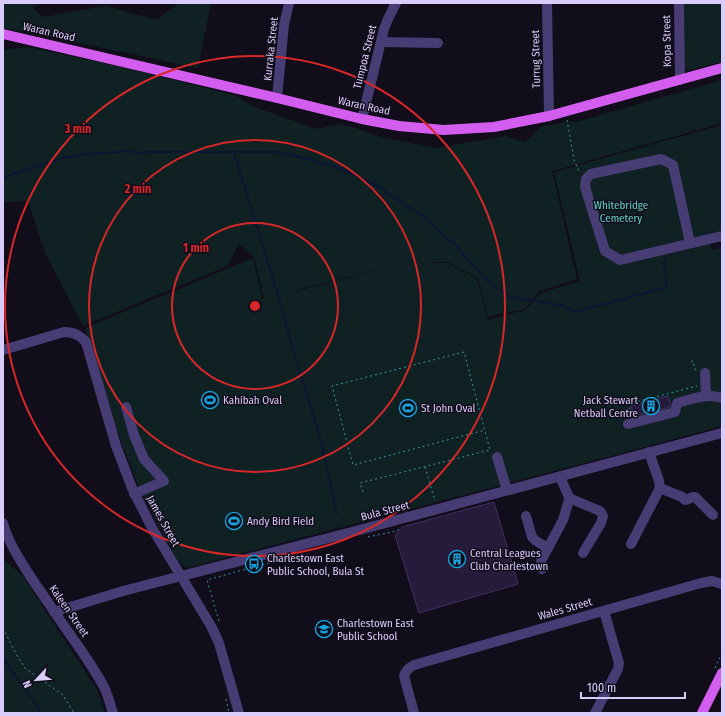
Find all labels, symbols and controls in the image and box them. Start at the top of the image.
street label: Kopa Street [660,14,674,67]
street label: Kurraka Street [261,16,281,82]
street label: Waran Road [22,20,76,44]
street label: Tumpoa Street [351,23,379,90]
street label: Turrug Street [529,29,543,88]
street label: Waran Road [337,94,391,118]
text: 3 min [64,122,91,136]
text: 2 min [124,182,151,196]
park label: Whitebridge Cemetery [594,199,648,225]
text: 1 min [183,241,209,255]
centre of rings [248,299,262,313]
sports icon: Kahibah Oval [200,390,220,410]
place label: Kahibah Oval [223,394,282,407]
place label: Jack Stewart Netball Centre [574,394,638,420]
building icon: Jack Stewart Netball Centre [641,396,661,416]
sports icon: St John Oval [398,398,418,418]
place label: St John Oval [421,402,476,415]
street label: James Street [144,493,183,549]
street label: Bula Street [359,498,411,524]
sports icon: Andy Bird Field [224,511,244,531]
place label: Andy Bird Field [247,515,314,528]
place label: Central Leagues Club Charlestown [470,547,548,573]
building icon: Central Leagues Club Charlestown [447,549,467,569]
place label: Charlestown East Public School, Bula St [267,552,364,578]
bus stop icon: Charlestown East Public School, Bula St [244,554,264,574]
street label: Kaleen Street [46,583,92,640]
street label: Wales Street [536,595,594,623]
place label: Charlestown East Public School [337,617,414,643]
school or university icon: Charlestown East Public School [314,619,334,639]
north arrow [16,660,56,700]
scale bar [581,674,685,700]
text: N [20,678,35,690]
text: 100 m [587,681,616,695]

